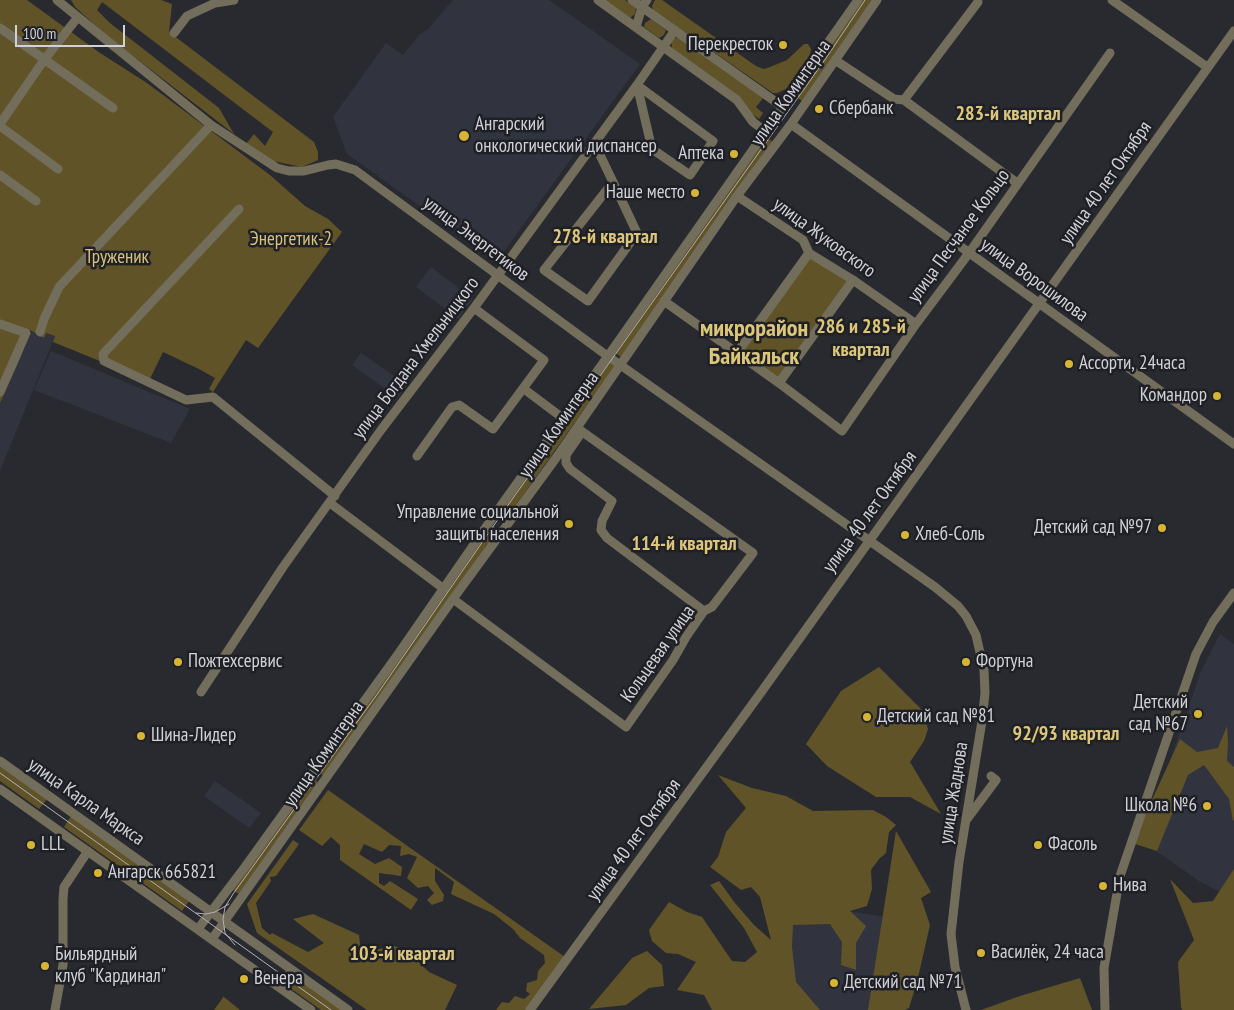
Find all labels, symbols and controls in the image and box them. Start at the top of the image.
scale bar [18,15,128,47]
text: 100 m [23,24,56,43]
place label: Перекресток [688,34,773,56]
street label: улица Коминтерна [746,36,836,150]
marker: Перекресток [777,39,789,51]
place label: Сбербанк [829,98,893,120]
district label: 283-й квартал [955,102,1061,126]
marker: Сбербанк [813,103,825,115]
place label: Ангарский онкологический диспансер [475,114,657,158]
street label: улица 40 лет Октября [1055,117,1157,249]
marker: Ангарский онкологический диспансер [457,129,471,143]
place label: Аптека [678,143,724,165]
marker: Аптека [728,148,740,160]
street label: улица Песчаное Кольцо [903,165,1015,307]
place label: Наше место [606,182,685,204]
marker: Наше место [689,187,701,199]
street label: улица Энергетиков [418,192,534,286]
street label: улица Жуковского [768,193,880,283]
district label: 278-й квартал [552,225,658,249]
park label: Энергетик-2 [250,229,332,251]
street label: улица Ворошилова [976,233,1092,327]
park label: Труженик [85,247,149,269]
street label: улица Богдана Хмельницкого [348,273,484,443]
district label: микрорайон Байкальск [700,315,808,371]
district label: 286 и 285-й квартал [816,315,906,362]
place label: Ассорти, 24часа [1079,353,1185,375]
marker: Ассорти, 24часа [1063,358,1075,370]
street label: улица Коминтерна [514,368,604,482]
place label: Командор [1140,385,1207,407]
marker: Командор [1211,390,1223,402]
street label: улица 40 лет Октября [818,447,922,577]
place label: Управление социальной защиты населения [397,502,559,546]
place label: Детский сад №97 [1034,517,1152,539]
marker: Управление социальной защиты населения [563,518,575,530]
marker: Детский сад №97 [1156,522,1168,534]
place label: Хлеб-Соль [915,524,985,546]
marker: Хлеб-Соль [899,529,911,541]
district label: 114-й квартал [631,532,737,556]
street label: Кольцевая улица [616,601,700,707]
place label: Пожтехсервис [188,651,283,673]
place label: Фортуна [976,651,1033,673]
marker: Пожтехсервис [172,656,184,668]
marker: Фортуна [960,656,972,668]
place label: Детский сад №67 [1128,692,1188,736]
street label: улица Коминтерна [279,697,369,811]
place label: Детский сад №81 [877,706,995,728]
marker: Детский сад №67 [1192,708,1204,720]
marker: Детский сад №81 [861,711,873,723]
district label: 92/93 квартал [1013,722,1119,746]
place label: Шина-Лидер [151,725,236,747]
marker: Шина-Лидер [135,730,147,742]
street label: улица Жаднова [935,740,973,846]
street label: улица Карла Маркса [23,753,149,851]
street label: улица 40 лет Октября [582,775,686,905]
place label: Школа №6 [1125,795,1197,817]
marker: Школа №6 [1201,800,1213,812]
place label: LLL [41,834,65,856]
place label: Фасоль [1048,834,1097,856]
marker: LLL [25,839,37,851]
marker: Фасоль [1032,839,1044,851]
place label: Ангарск 665821 [108,862,216,884]
marker: Ангарск 665821 [92,867,104,879]
place label: Нива [1113,875,1147,897]
marker: Нива [1097,880,1109,892]
district label: 103-й квартал [349,942,455,966]
place label: Василёк, 24 часа [991,942,1104,964]
place label: Бильярдный клуб "Кардинал" [55,944,166,988]
marker: Василёк, 24 часа [975,947,987,959]
marker: Бильярдный клуб "Кардинал" [39,960,51,972]
place label: Венера [254,968,303,990]
place label: Детский сад №71 [844,972,962,994]
marker: Венера [238,973,250,985]
marker: Детский сад №71 [828,977,840,989]

